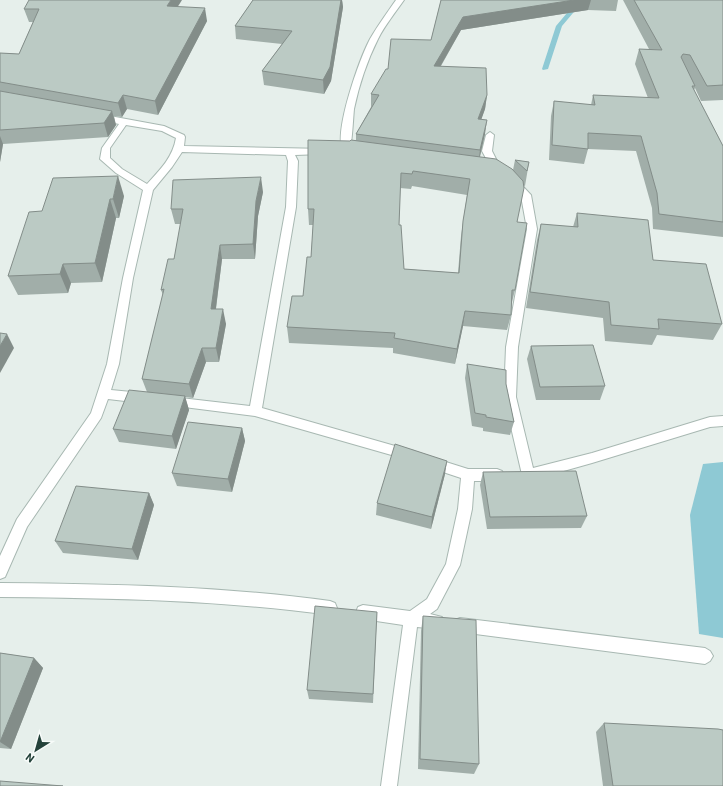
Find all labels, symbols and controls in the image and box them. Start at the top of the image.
north arrow [16,730,56,770]
text: N [23,751,37,766]

